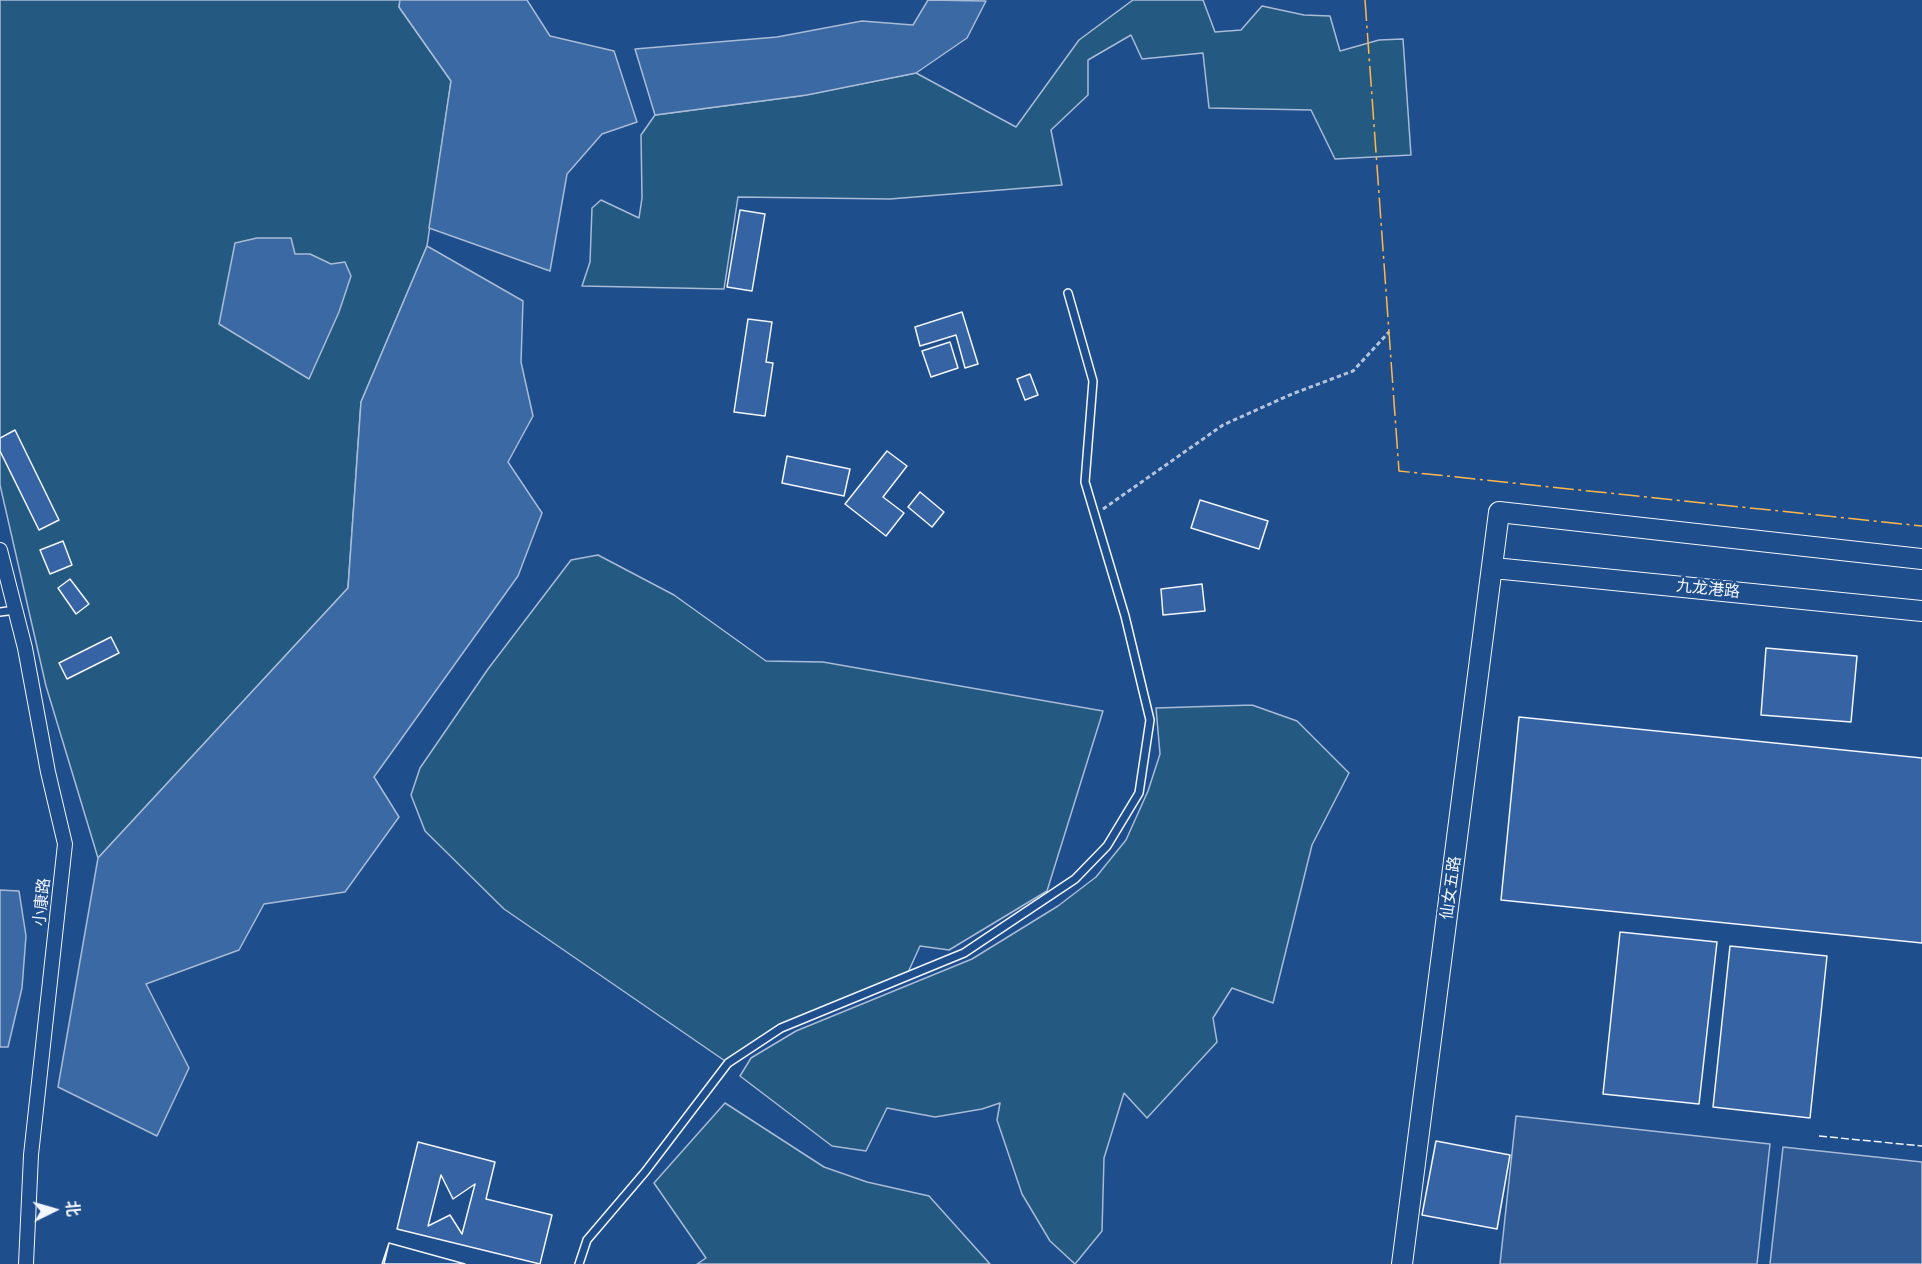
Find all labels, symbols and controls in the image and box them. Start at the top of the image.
street label: 九龙港路 [1675,576,1741,602]
street label: 仙女五路 [1437,855,1465,921]
street label: 小康路 [30,877,54,927]
north arrow [24,1180,84,1240]
text: 北 [63,1200,82,1217]

